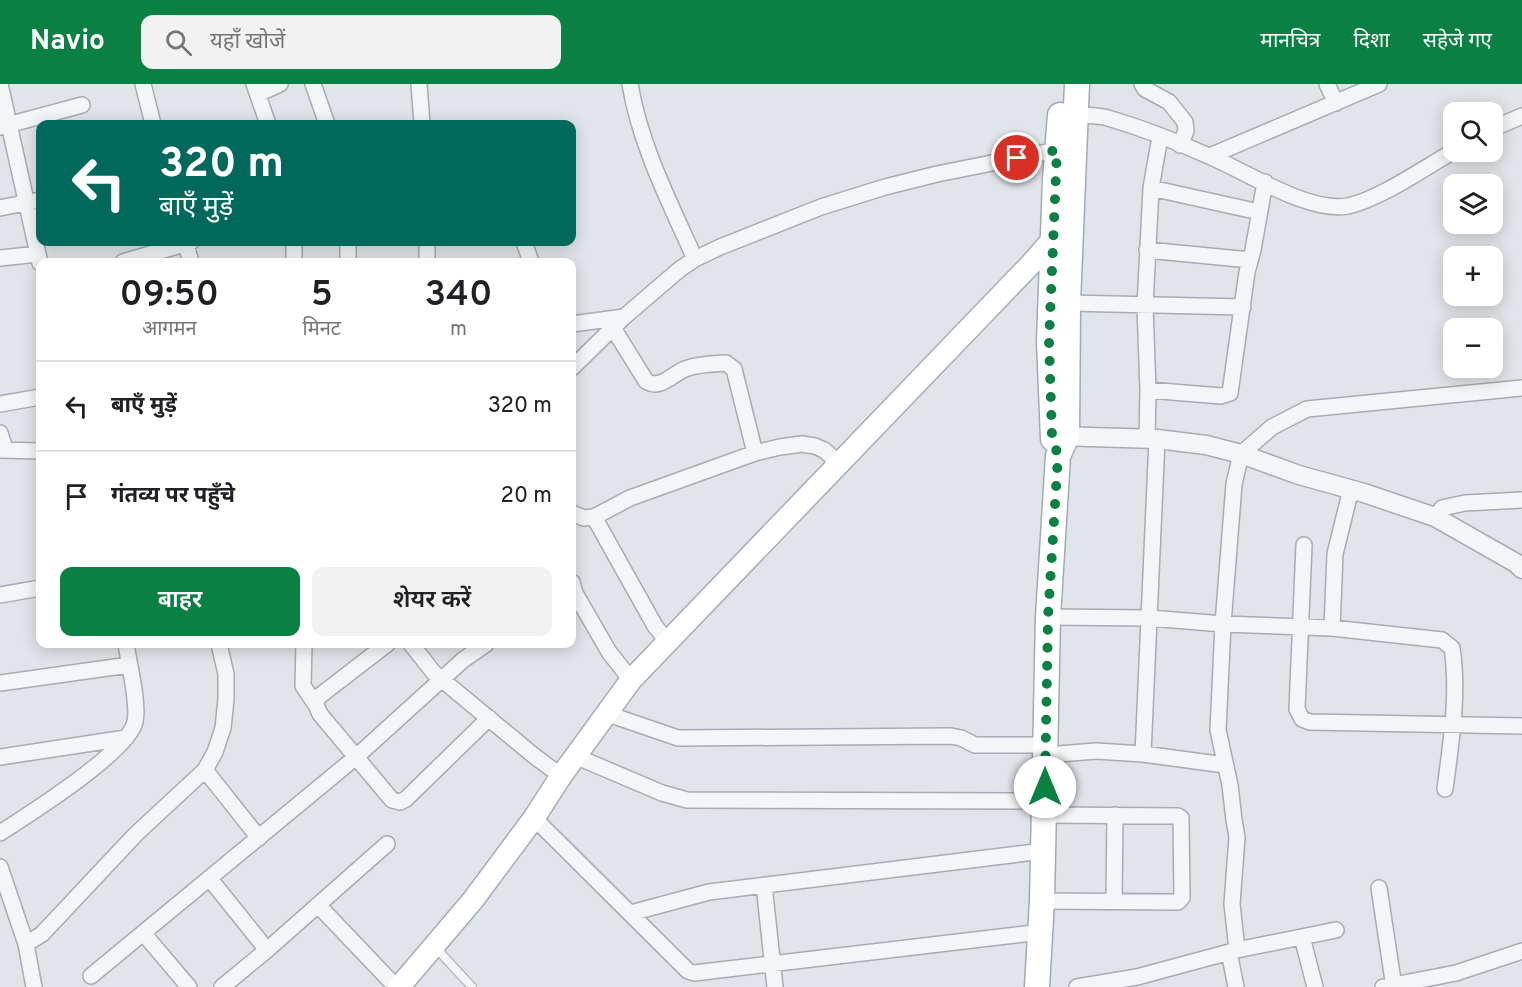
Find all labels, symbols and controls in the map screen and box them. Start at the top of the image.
search box [141,15,561,69]
text: Navio [30,24,105,60]
icon: search [162,26,195,59]
text: मानचित्र [1260,28,1320,55]
text: दिशा [1353,28,1390,55]
text: सहेजे गए [1423,28,1492,55]
text: यहाँ खोजें [210,29,285,56]
map controls [1443,102,1503,378]
button: search [1443,102,1503,162]
pin [991,132,1042,183]
text: 320 m [159,139,284,192]
icon: arrive [1000,141,1033,174]
icon: left [60,144,138,222]
button: layers [1443,174,1503,234]
text: बाएँ मुड़ें [159,191,233,225]
button: + [1443,246,1503,306]
text: 09:50 [120,273,219,319]
text: 5 [311,273,333,319]
text: 340 [424,273,492,319]
text: आगमन [142,317,197,343]
text: मिनट [303,317,341,343]
text: m [450,317,467,343]
button: − [1443,318,1503,378]
icon: left [60,390,93,423]
text: बाएँ मुड़ें [111,393,177,420]
text: 320 m [488,393,552,420]
icon: arrive [60,480,93,513]
text: गंतव्य पर पहुँचे [111,483,235,510]
text: 20 m [501,483,552,510]
button: बाहर [60,567,300,636]
button: शेयर करें [312,567,552,636]
position arrow [1013,755,1077,819]

